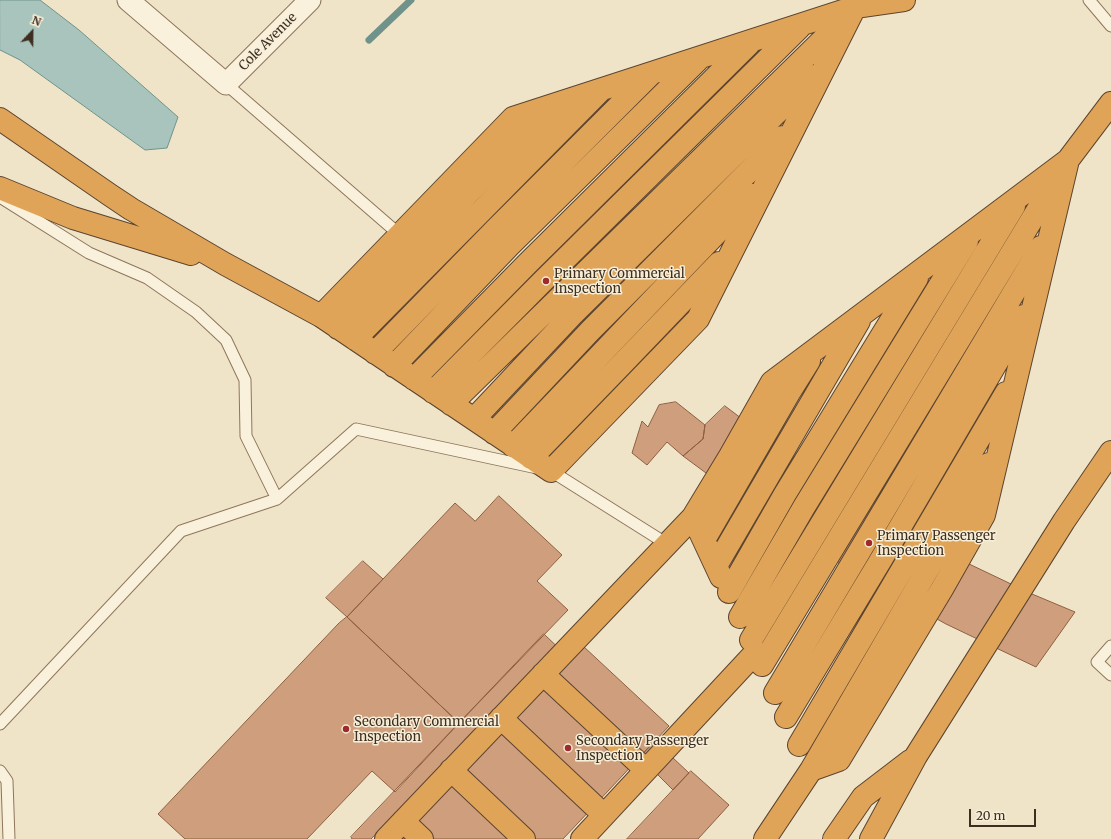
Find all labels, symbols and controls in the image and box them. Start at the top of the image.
street label: Cole Avenue [236,10,300,74]
north arrow [12,12,52,52]
text: N [30,13,43,29]
place label: Primary Commercial Inspection [554,266,685,297]
marker: Primary Commercial Inspection [541,276,551,286]
place label: Primary Passenger Inspection [877,528,996,559]
marker: Primary Passenger Inspection [864,538,874,548]
place label: Secondary Commercial Inspection [354,714,499,745]
marker: Secondary Commercial Inspection [341,724,351,734]
place label: Secondary Passenger Inspection [576,733,709,764]
marker: Secondary Passenger Inspection [563,743,573,753]
scale bar [971,801,1038,827]
text: 20 m [976,808,1005,823]

